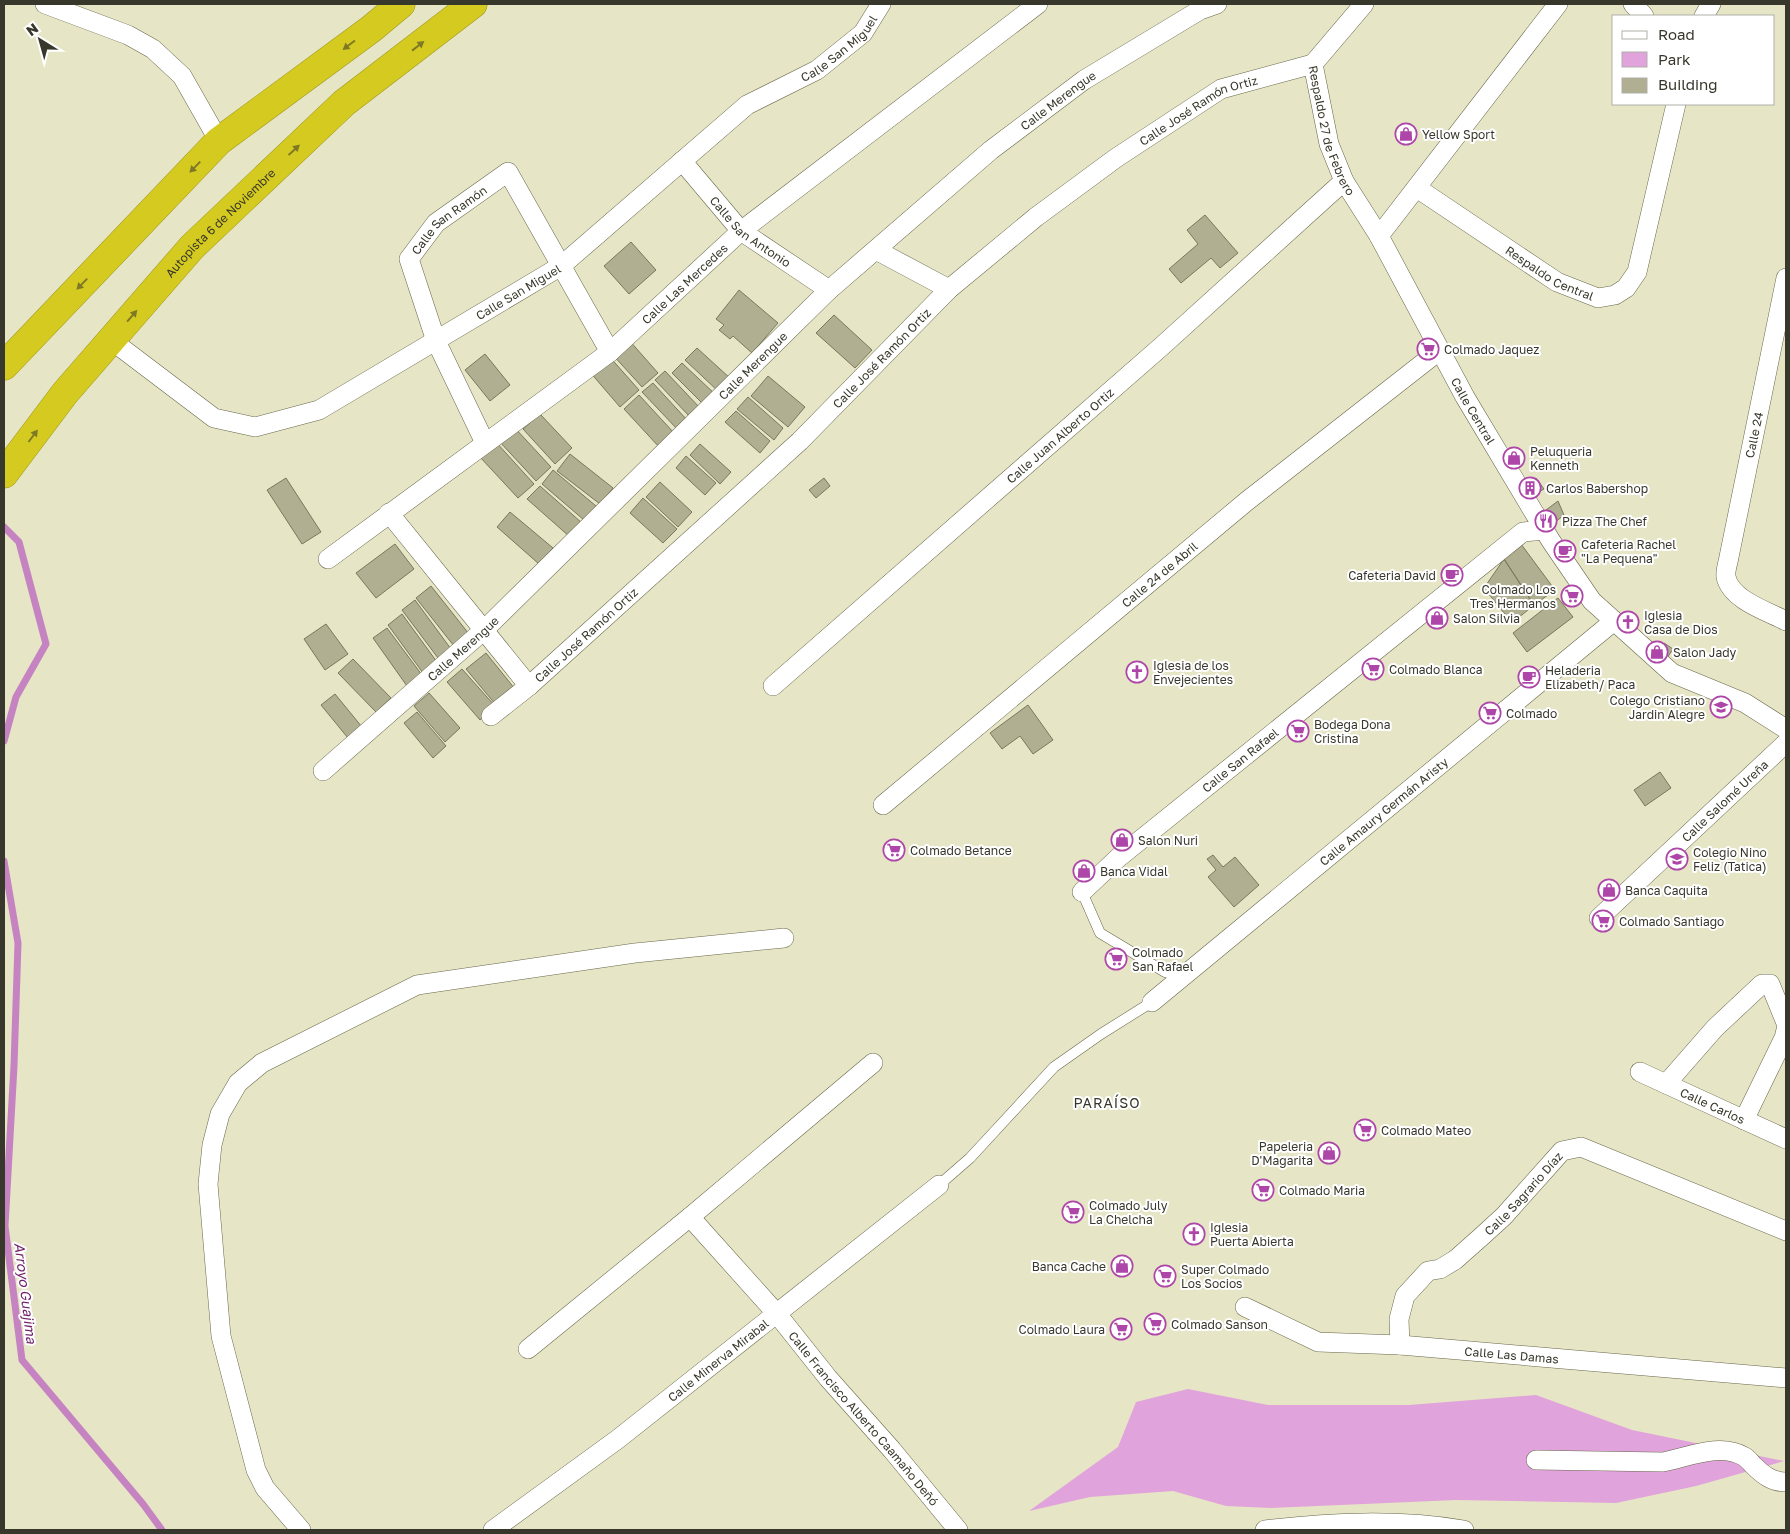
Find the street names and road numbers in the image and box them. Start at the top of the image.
street label: Calle San Miguel [798,12,880,85]
street label: Respaldo 27 de Febrero [1306,64,1359,198]
street label: Calle Merengue [1017,67,1098,133]
street label: Calle José Ramón Ortiz [1136,72,1259,148]
street label: Autopista 6 de Noviembre [162,165,278,280]
street label: Calle San Ramón [408,182,489,257]
street label: Calle San Antonio [707,193,794,270]
street label: Calle Las Mercedes [638,240,730,327]
street label: Respaldo Central [1503,242,1596,303]
street label: Calle San Miguel [473,260,563,323]
street label: Calle José Ramón Ortiz [829,305,934,411]
street label: Calle Merengue [715,328,790,402]
street label: Calle Central [1448,375,1499,447]
street label: Calle Juan Alberto Ortiz [1003,384,1117,486]
street label: Calle 24 [1742,411,1766,459]
street label: Calle 24 de Abril [1118,538,1200,610]
street label: Calle José Ramón Ortiz [531,584,640,685]
street label: Calle Merengue [424,613,502,684]
street label: Calle San Rafael [1199,724,1281,795]
street label: Calle Amaury Germán Aristy [1316,754,1451,868]
street label: Calle Salomé Ureña [1678,756,1771,845]
street label: Calle Carlos [1678,1084,1747,1127]
street label: Calle Sagrario Díaz [1481,1148,1565,1238]
street label: Calle Minerva Mirabal [664,1315,772,1404]
street label: Calle Francisco Alberto Caamaño Deñó [786,1328,942,1508]
street label: Calle Las Damas [1464,1343,1559,1366]

